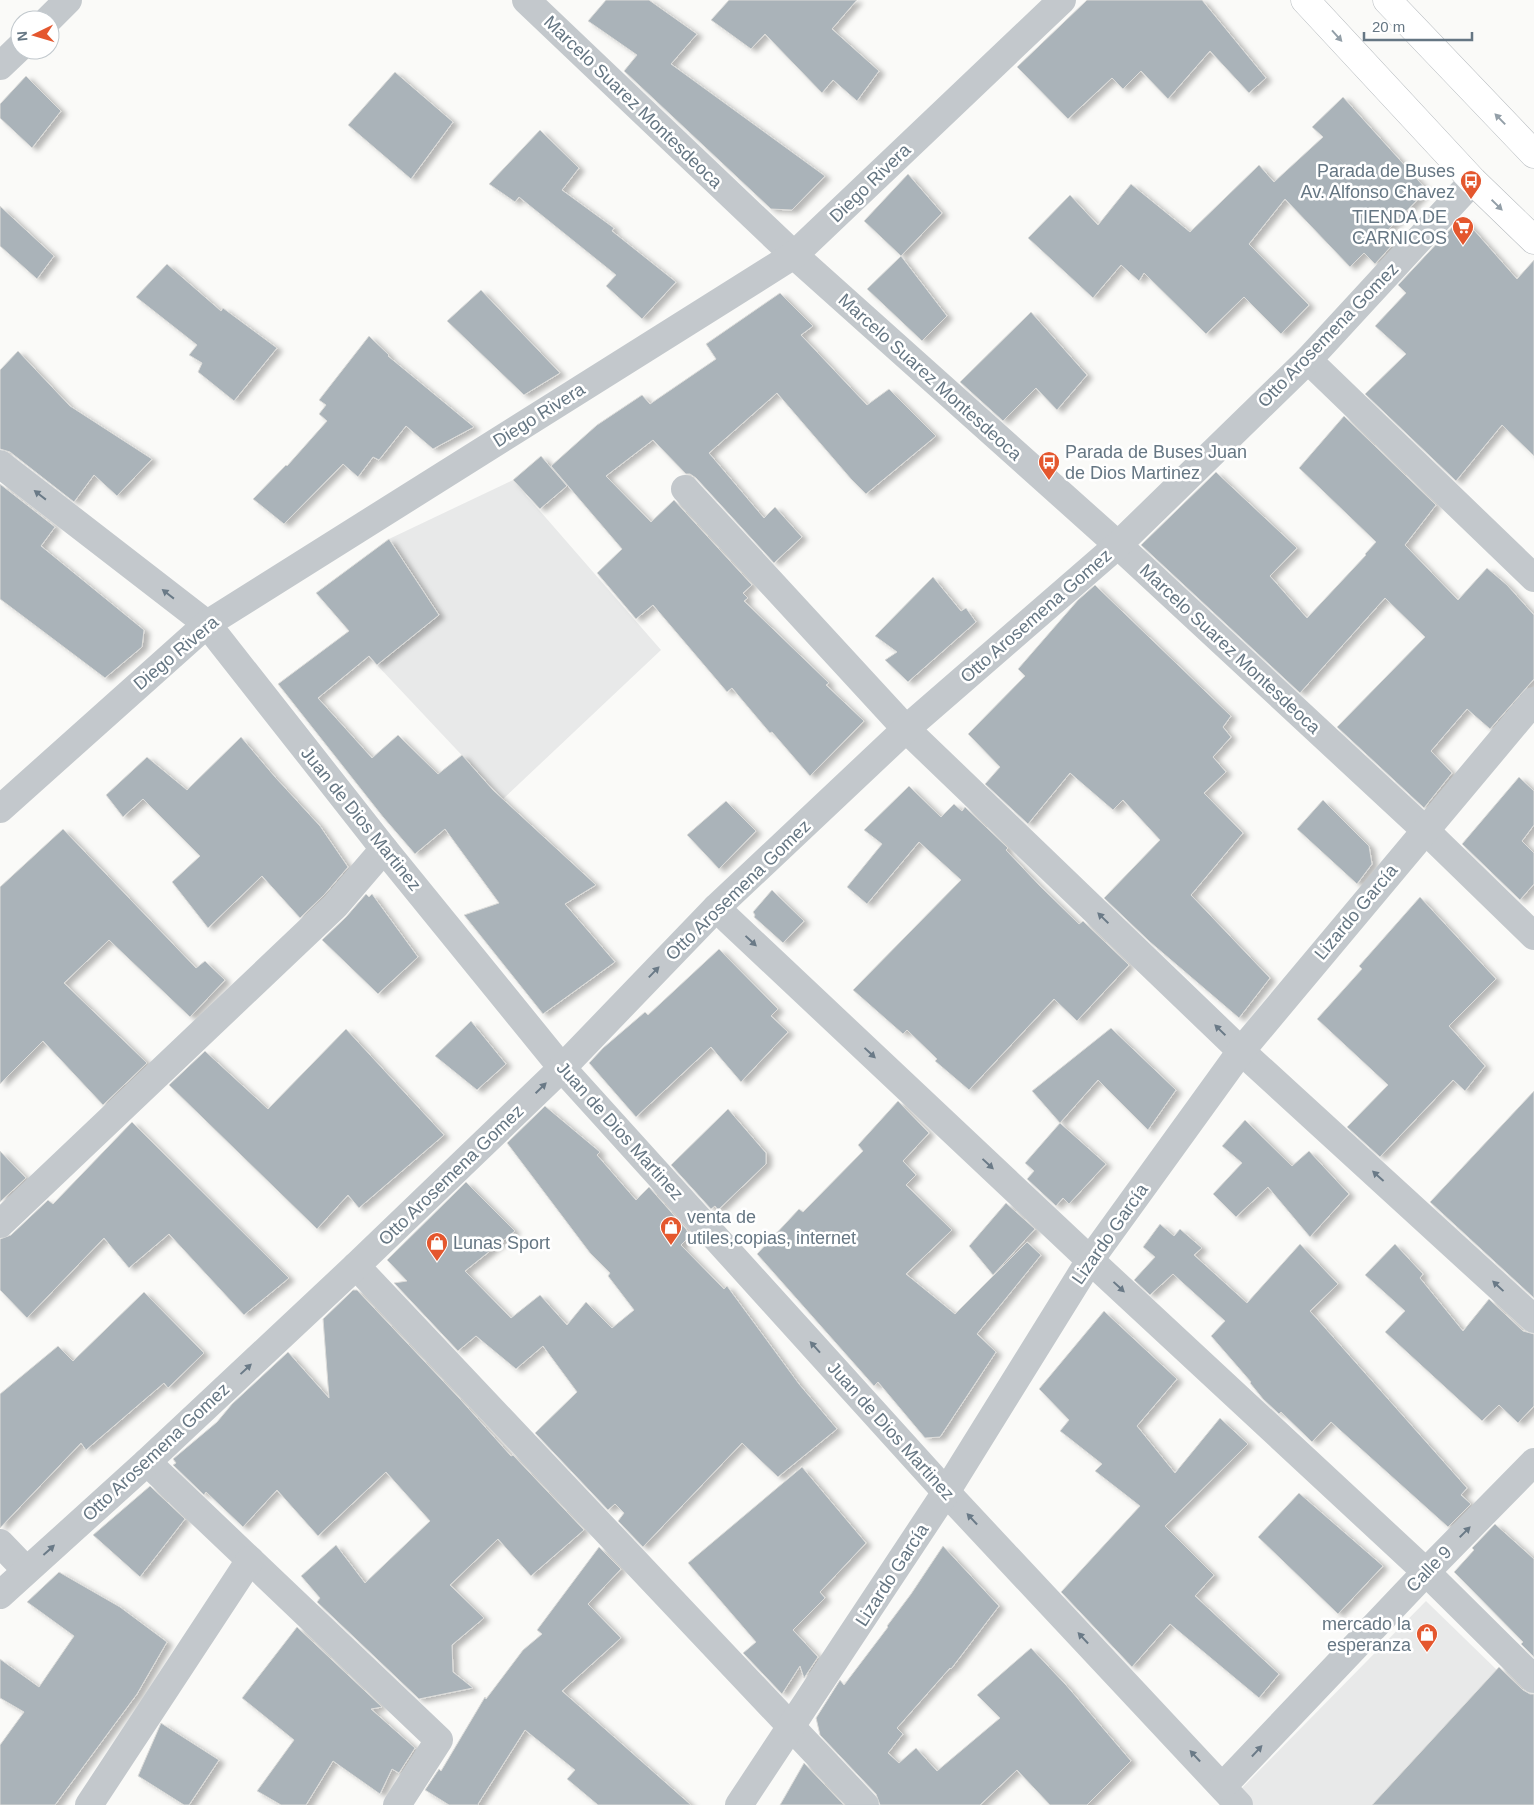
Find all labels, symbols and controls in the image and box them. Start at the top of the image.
north arrow [10,10,60,60]
scale bar [1364,10,1472,42]
street label: Marcelo Suarez Montesdeoca [540,12,727,193]
text: 20 m [1372,18,1405,35]
text: N [14,30,30,42]
one-way arrow [1332,30,1343,43]
one-way arrow [1494,113,1506,125]
street label: Diego Rivera [826,139,915,226]
place label: Parada de Buses Av. Alfonso Chavez [1301,161,1455,202]
bus stop icon: Parada de Buses Av. Alfonso Chavez [1459,169,1483,200]
one-way arrow [1491,199,1503,211]
place label: TIENDA DE CARNICOS [1352,207,1447,248]
supermarket icon: TIENDA DE CARNICOS [1451,215,1475,246]
street label: Otto Arosemena Gomez [1254,259,1402,411]
street label: Marcelo Suarez Montesdeoca [834,290,1026,465]
street label: Diego Rivera [490,378,589,451]
place label: Parada de Buses Juan de Dios Martinez [1065,442,1247,483]
bus stop icon: Parada de Buses Juan de Dios Martinez [1037,450,1061,481]
one-way arrow [34,489,47,500]
street label: Otto Arosemena Gomez [957,545,1115,687]
street label: Marcelo Suarez Montesdeoca [1136,560,1325,739]
one-way arrow [161,589,175,599]
street label: Diego Rivera [130,611,223,694]
street label: Juan de Dios Martinez [297,743,425,895]
street label: Otto Arosemena Gomez [662,816,814,964]
street label: Lizardo García [1310,860,1402,964]
one-way arrow [1097,912,1109,924]
one-way arrow [745,935,757,947]
one-way arrow [648,966,660,978]
one-way arrow [1214,1024,1226,1036]
one-way arrow [863,1047,875,1059]
street label: Juan de Dios Martinez [553,1058,687,1204]
one-way arrow [535,1083,547,1095]
street label: Otto Arosemena Gomez [375,1101,527,1249]
one-way arrow [982,1158,994,1170]
one-way arrow [1373,1170,1385,1182]
street label: Lizardo García [1068,1179,1153,1288]
place label: venta de utiles,copias, internet [687,1207,856,1248]
shop icon: venta de utiles,copias, internet [659,1215,683,1246]
shop icon: Lunas Sport [425,1231,449,1262]
place label: Lunas Sport [453,1233,550,1253]
one-way arrow [1493,1280,1505,1292]
one-way arrow [1113,1281,1125,1293]
one-way arrow [809,1342,821,1354]
street label: Juan de Dios Martinez [824,1358,958,1504]
one-way arrow [239,1363,251,1375]
street label: Otto Arosemena Gomez [79,1379,233,1525]
one-way arrow [966,1514,978,1526]
street label: Lizardo García [851,1519,933,1630]
one-way arrow [1459,1526,1471,1538]
street label: Calle 9 [1402,1542,1456,1596]
one-way arrow [42,1544,54,1556]
place label: mercado la esperanza [1322,1614,1412,1655]
shop icon: mercado la esperanza [1415,1622,1439,1653]
one-way arrow [1077,1632,1089,1644]
one-way arrow [1251,1745,1263,1757]
one-way arrow [1189,1750,1201,1762]

